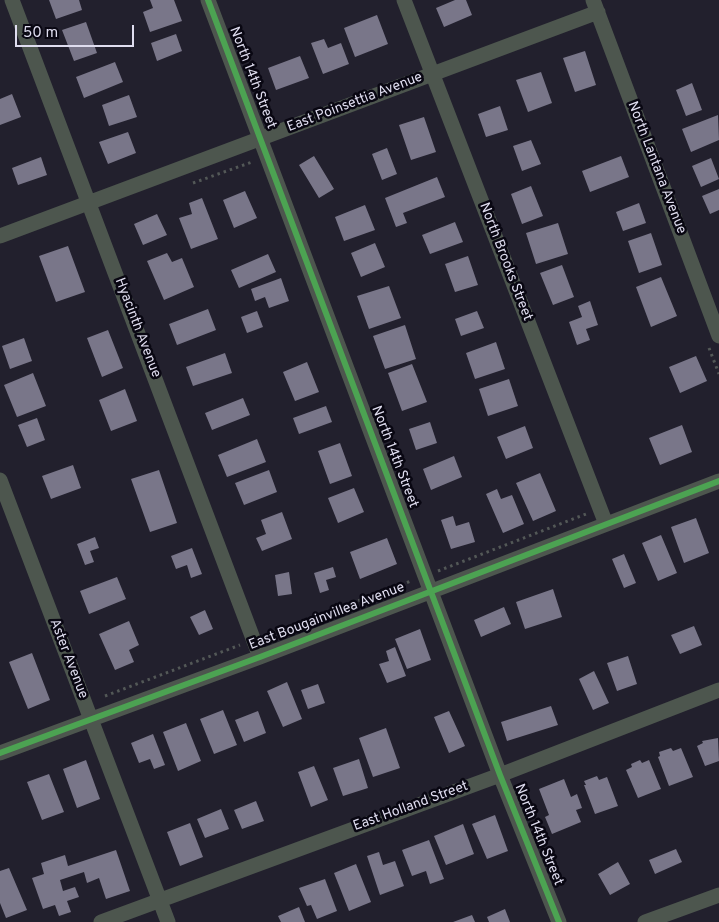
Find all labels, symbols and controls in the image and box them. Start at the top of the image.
scale bar [18,15,136,47]
text: 50 m [23,24,58,43]
street label: North 14th Street [225,25,279,131]
street label: East Poinsettia Avenue [285,69,425,137]
street label: North Lantana Avenue [623,99,689,237]
street label: North Brooks Street [475,201,535,323]
street label: Hyacinth Avenue [110,276,164,380]
street label: North 14th Street [367,404,421,510]
street label: East Bougainvillea Avenue [247,580,407,654]
street label: Aster Avenue [45,617,91,701]
street label: East Holland Street [351,778,471,836]
street label: North 14th Street [510,782,566,888]

